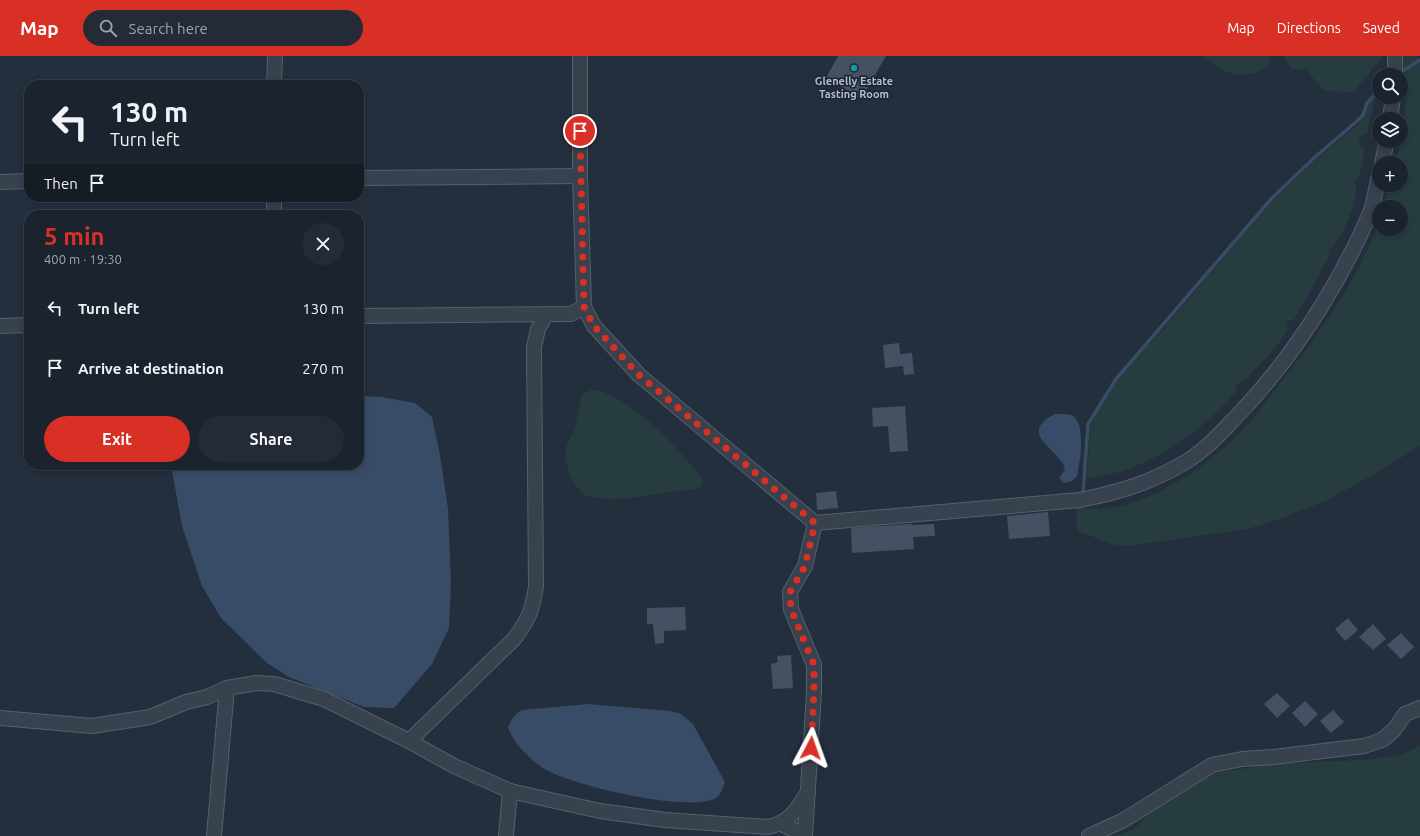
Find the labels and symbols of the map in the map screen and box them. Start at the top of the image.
marker: Glenelly Estate Tasting Room [849,63,859,73]
place label: Glenelly Estate Tasting Room [815,75,893,100]
pin [563,114,597,148]
position arrow [790,727,832,769]

